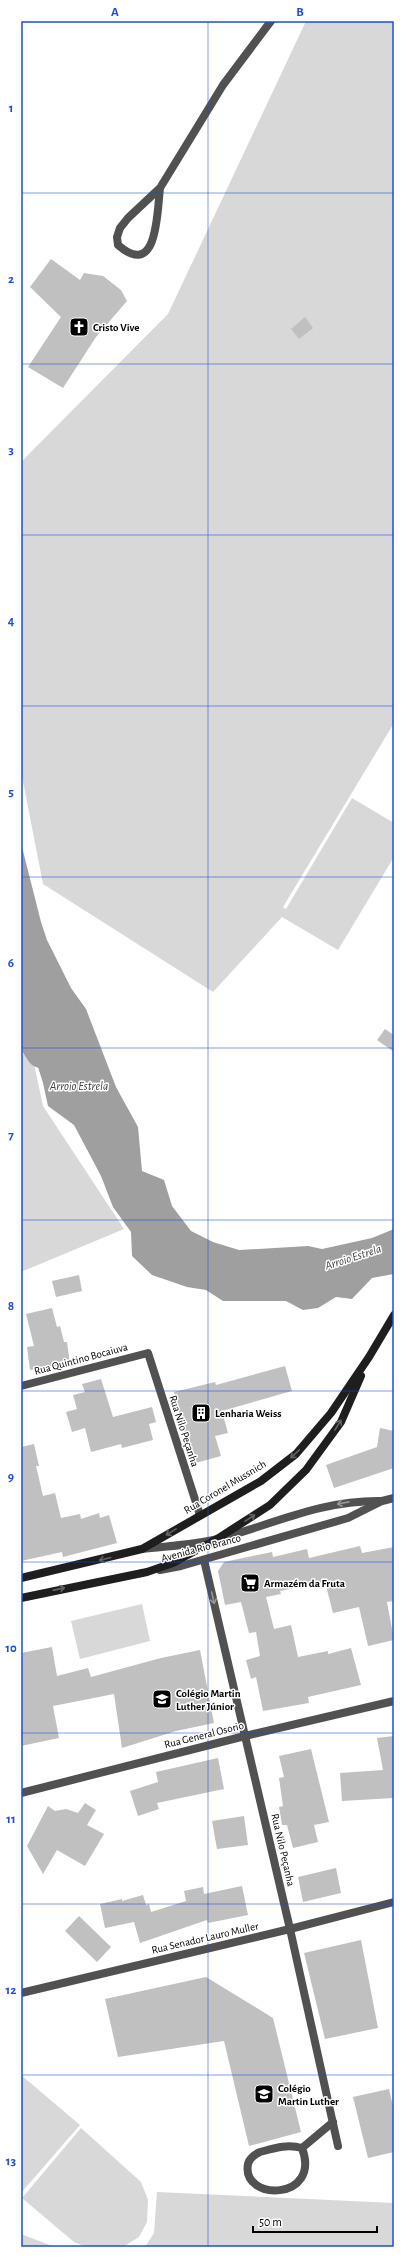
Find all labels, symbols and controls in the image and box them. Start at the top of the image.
text: A [111,6,119,19]
text: B [296,6,304,19]
text: 1 [9,102,13,115]
text: 2 [8,273,14,286]
church icon: Cristo Vive [68,316,90,338]
place label: Cristo Vive [93,322,139,333]
text: 3 [8,444,14,457]
text: 4 [8,615,15,628]
text: 5 [8,786,14,799]
text: 6 [8,957,14,970]
water label: Arroio Estrela [49,1080,108,1092]
text: 7 [8,1129,14,1142]
water label: Arroio Estrela [322,1242,383,1272]
text: 8 [8,1300,14,1313]
street label: Rua Quintino Bocaiuva [33,1341,129,1377]
street label: Rua Nilo Peçanha [167,1394,201,1468]
building icon: Lenharia Weiss [190,1402,212,1424]
place label: Lenharia Weiss [215,1408,281,1419]
one-way arrow [334,1419,343,1430]
one-way arrow [289,1450,300,1459]
street label: Rua Coronel Mussnich [182,1458,268,1516]
text: 9 [8,1471,14,1484]
one-way arrow [337,1499,350,1507]
one-way arrow [244,1514,255,1522]
one-way arrow [165,1528,177,1536]
street label: Avenida Rio Branco [160,1532,242,1564]
one-way arrow [98,1556,111,1564]
supermarket icon: Armazém da Fruta [239,1572,261,1594]
place label: Armazém da Fruta [264,1578,346,1589]
one-way arrow [52,1584,65,1592]
one-way arrow [210,1591,217,1604]
text: 10 [5,1642,17,1655]
school or university icon: Colégio Martin Luther Júnior [151,1688,173,1710]
place label: Colégio Martin Luther Júnior [176,1688,241,1712]
street label: Rua General Osorio [163,1720,245,1750]
text: 11 [6,1813,16,1826]
street label: Rua Nilo Peçanha [269,1813,297,1887]
street label: Rua Senador Lauro Muller [150,1920,260,1956]
text: 12 [6,1984,16,1997]
school or university icon: Colégio Martin Luther [253,2083,275,2105]
place label: Colégio Martin Luther [278,2083,339,2107]
text: 13 [6,2155,17,2168]
scale bar [253,2208,377,2234]
text: 50 m [259,2216,282,2228]

